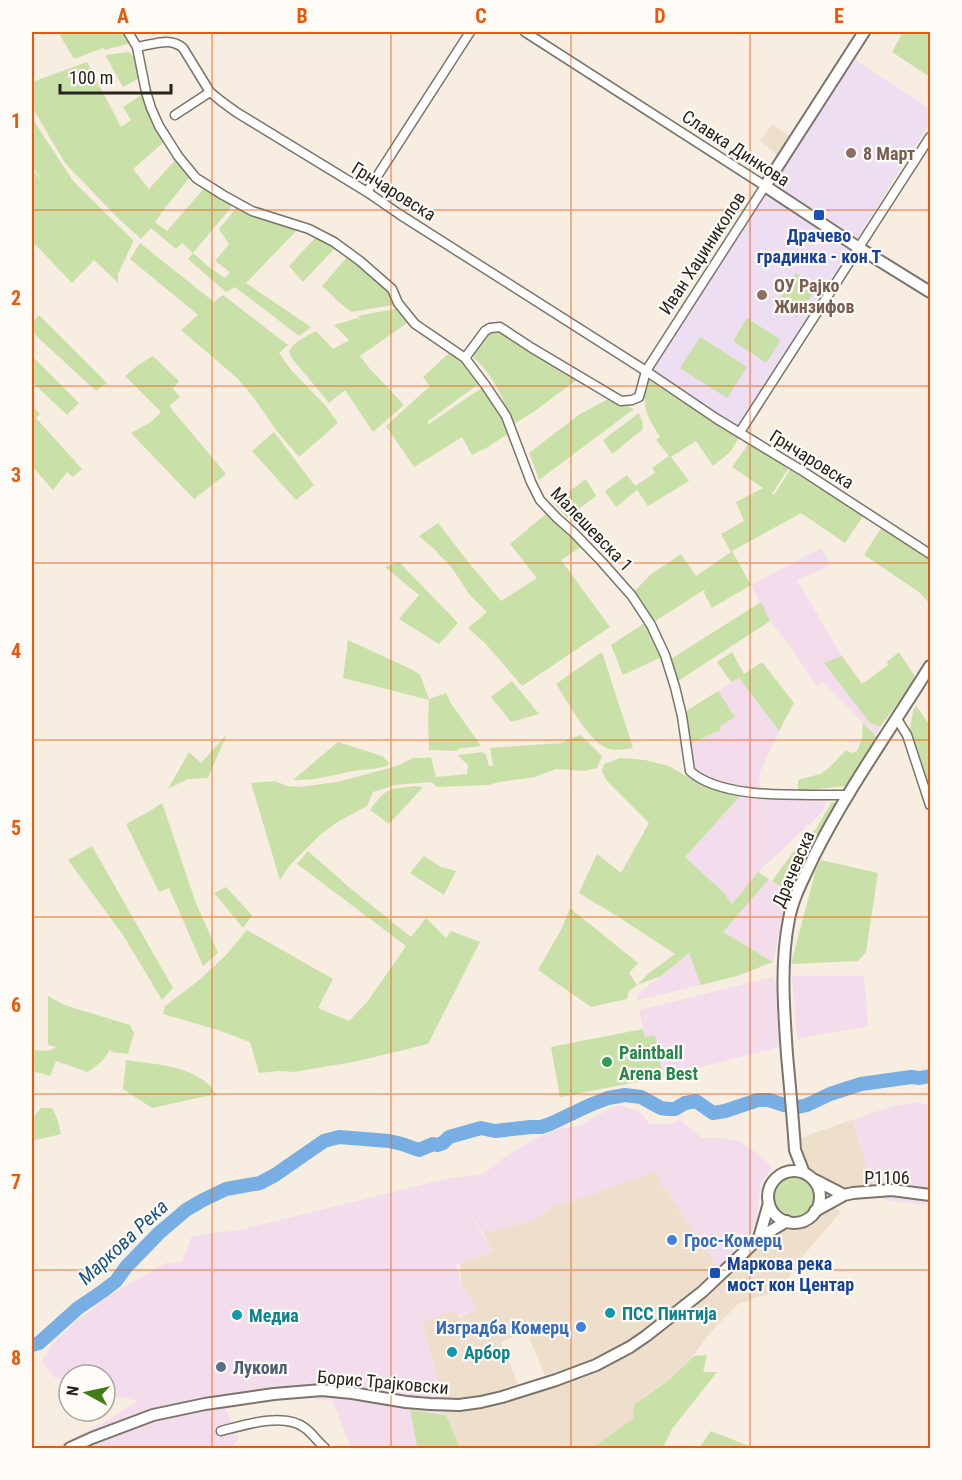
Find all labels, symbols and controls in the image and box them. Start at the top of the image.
text: A [117,4,129,28]
text: B [296,4,308,28]
text: C [475,4,487,28]
text: D [654,4,666,28]
text: E [834,4,844,28]
scale bar [60,57,171,95]
text: 100 m [69,67,113,88]
street label: Славка Динкова [678,105,794,191]
text: 1 [11,109,21,133]
place label: 8 Март [863,143,915,164]
marker: 8 Март [844,146,858,160]
street label: Грнчаровска [348,157,440,225]
street label: Иван Хаџиниколов [655,188,749,318]
marker: Драчево градинка - кон Т [812,208,826,222]
place label: Драчево градинка - кон Т [757,225,881,267]
place label: ОУ Рајко Жинзифов [774,275,854,317]
text: 2 [11,286,21,310]
marker: ОУ Рајко Жинзифов [755,288,769,302]
street label: Грнчаровска [766,425,858,493]
text: 3 [11,463,21,487]
street label: Малешевска 1 [547,483,637,575]
text: 4 [11,639,21,663]
text: 5 [11,816,21,840]
street label: Драчевска [767,828,819,910]
text: 6 [11,993,21,1017]
place label: Paintball Arena Best [619,1042,699,1084]
marker: Paintball Arena Best [600,1055,614,1069]
street label: P1106 [864,1167,910,1188]
text: 7 [11,1170,21,1194]
water label: Маркова Река [73,1194,173,1290]
place label: Грос-Комерц [684,1230,782,1251]
marker: Грос-Комерц [665,1233,679,1247]
place label: Маркова река мост кон Центар [727,1253,854,1295]
marker: Маркова река мост кон Центар [708,1266,722,1280]
place label: ПСС Пинтија [622,1303,717,1324]
place label: Медиа [249,1305,299,1326]
marker: ПСС Пинтија [603,1306,617,1320]
marker: Медиа [230,1308,244,1322]
place label: Изградба Комерц [436,1317,569,1338]
marker: Изградба Комерц [574,1320,588,1334]
place label: Арбор [464,1342,510,1363]
marker: Арбор [445,1345,459,1359]
text: 8 [11,1346,21,1370]
place label: Лукоил [233,1357,288,1378]
marker: Лукоил [214,1360,228,1374]
north arrow [57,1363,117,1423]
street label: Борис Трајковски [316,1366,450,1398]
text: N [63,1385,83,1397]

